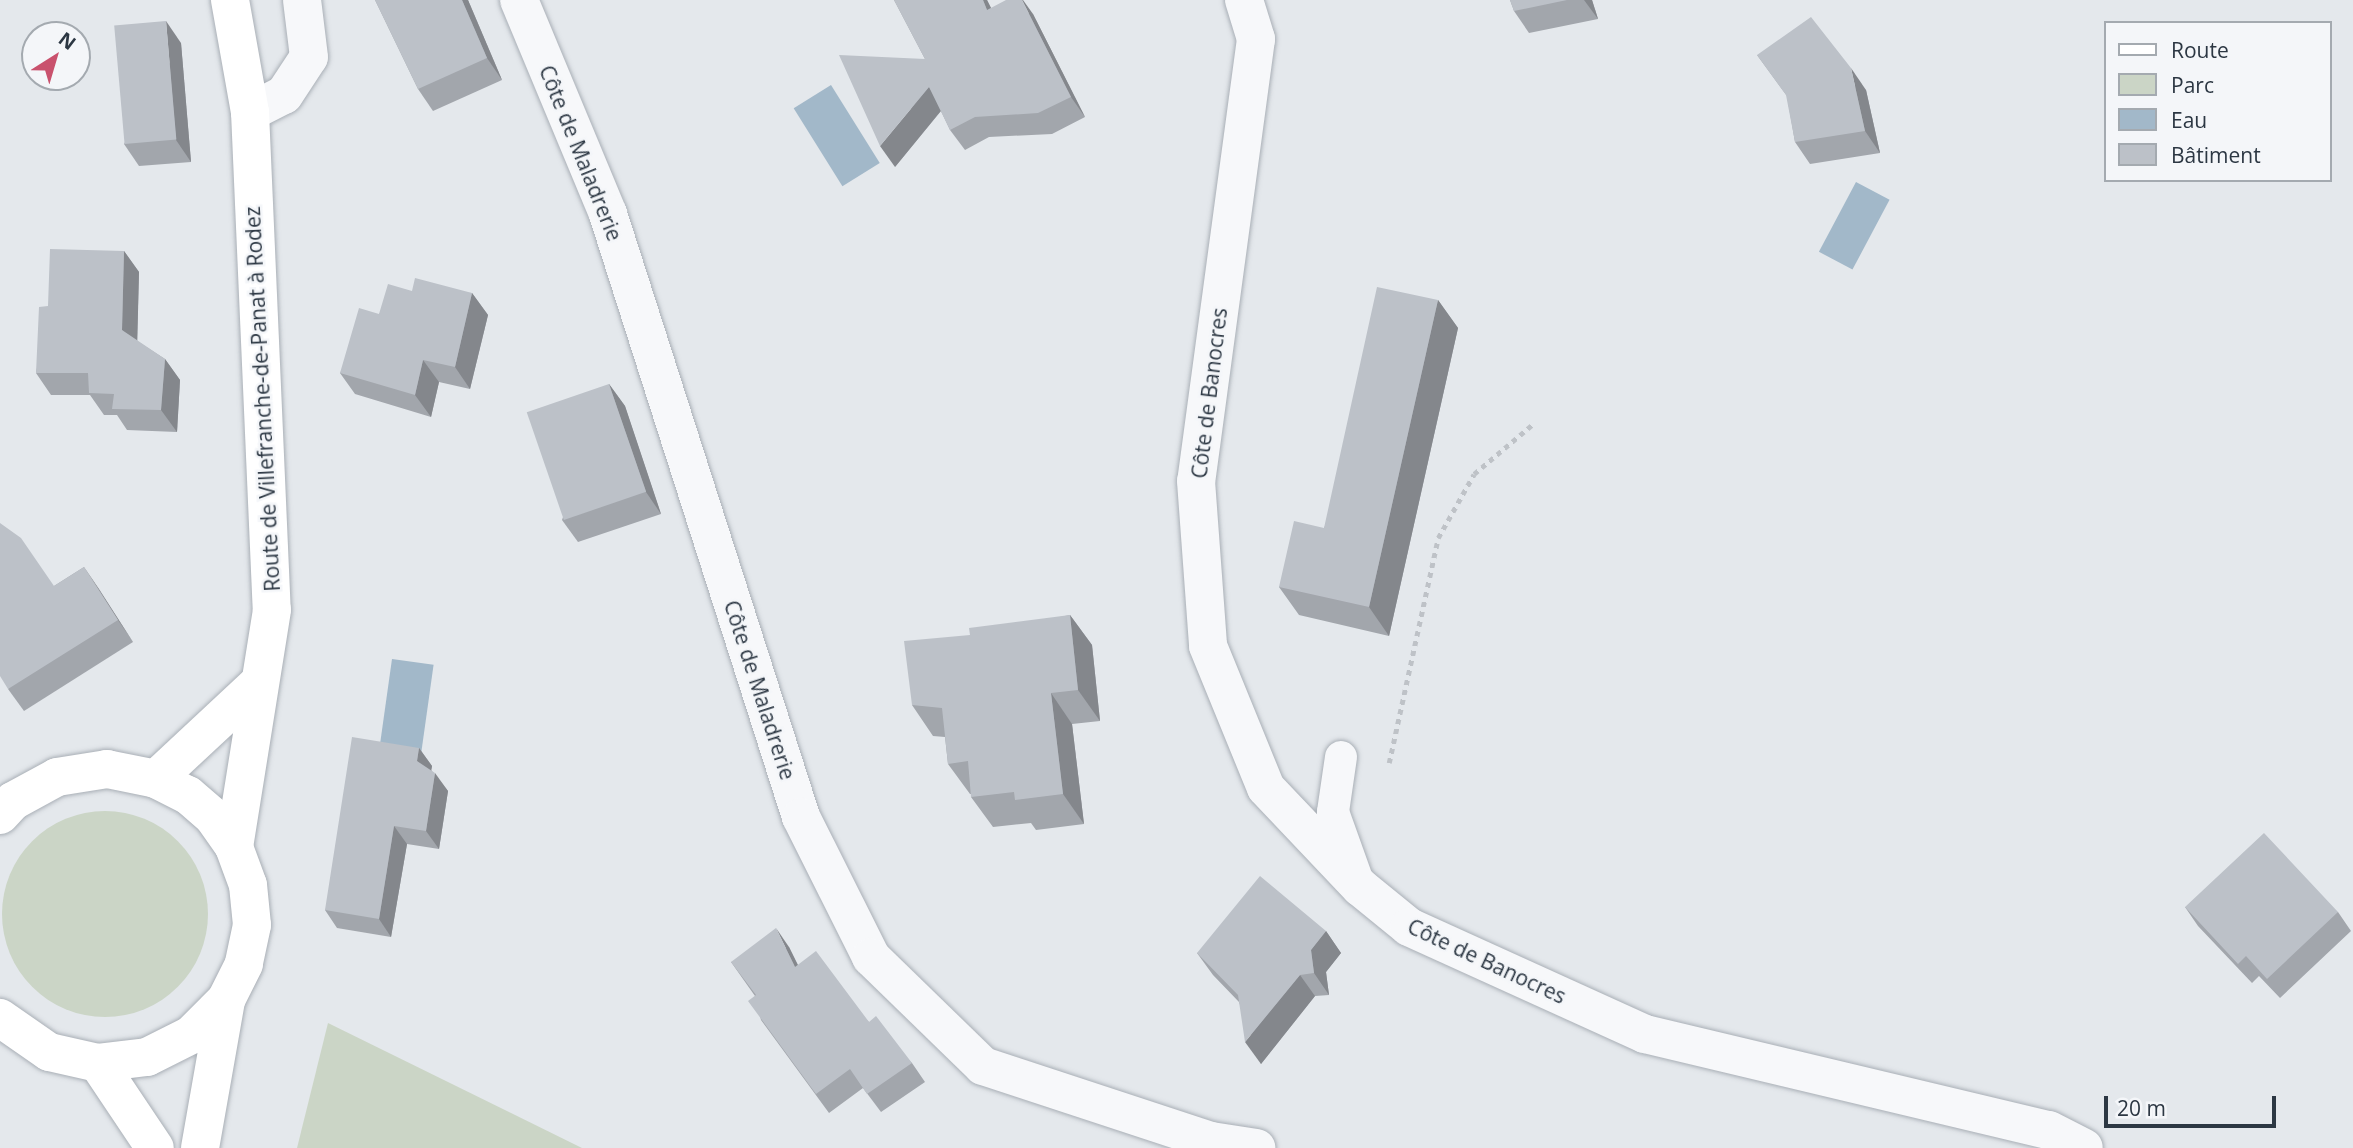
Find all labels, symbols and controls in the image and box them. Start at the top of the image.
north arrow [21,21,91,91]
legend [2104,21,2332,182]
text: N [53,26,81,56]
text: Route [2171,36,2229,64]
street label: Côte de Maladrerie [534,62,628,244]
text: Parc [2171,71,2214,99]
text: Eau [2171,106,2207,134]
text: Bâtiment [2171,141,2261,169]
street label: Route de Villefranche-de-Panat à Rodez [239,206,285,592]
street label: Côte de Banocres [1186,306,1232,480]
street label: Côte de Maladrerie [719,597,801,783]
street label: Côte de Banocres [1404,913,1570,1009]
scale bar [2108,1082,2280,1126]
text: 20 m [2117,1094,2166,1122]

